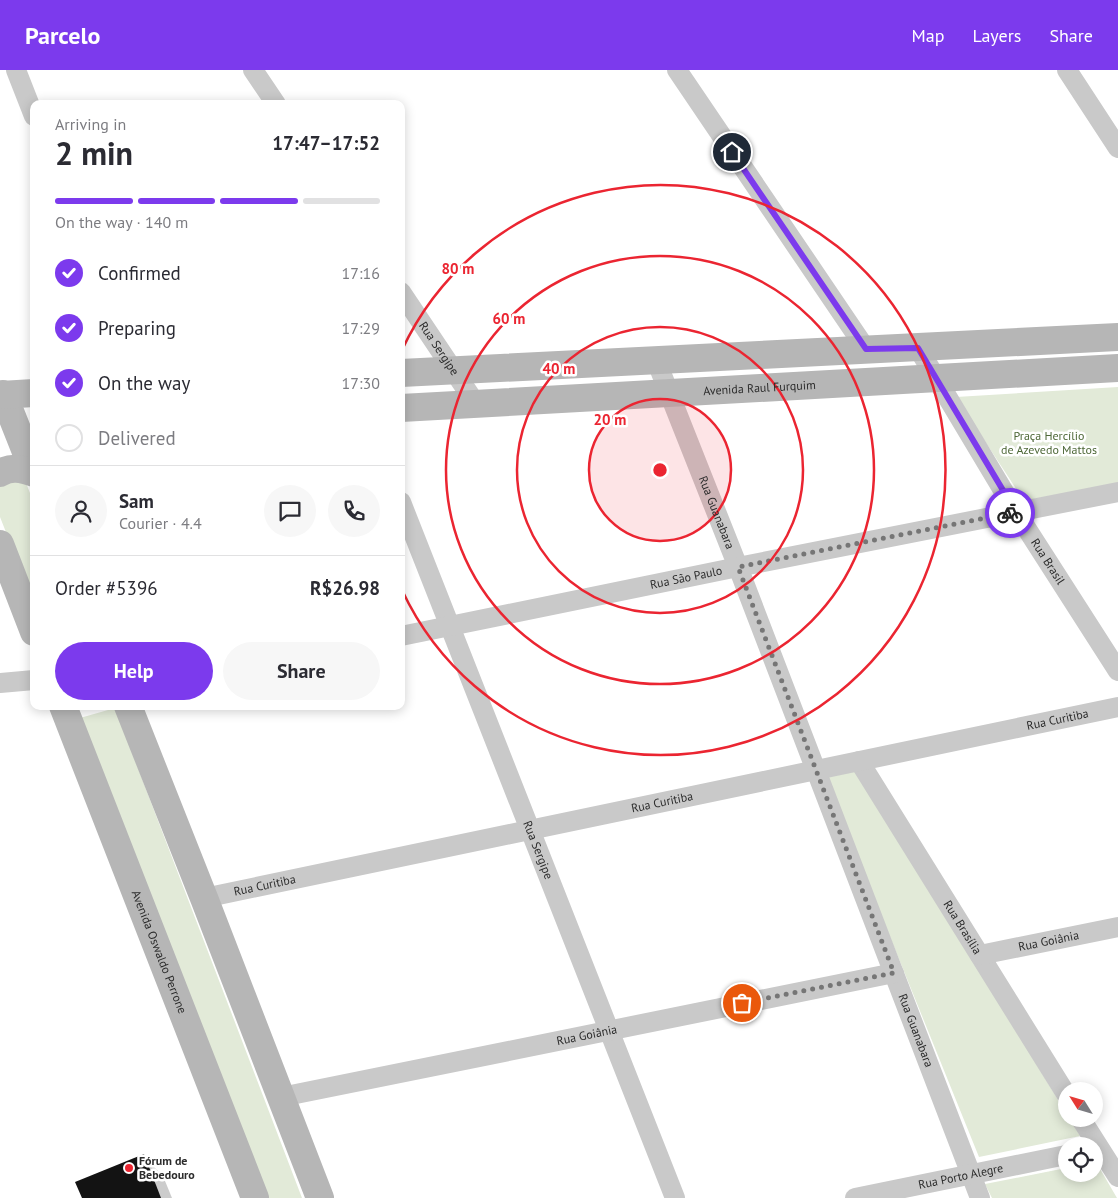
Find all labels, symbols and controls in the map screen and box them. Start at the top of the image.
text: Parcelo [25,20,100,51]
text: Map [912,24,944,47]
text: Layers [972,24,1021,47]
text: Share [1049,24,1093,47]
text: Arriving in [55,114,126,134]
text: 17:47–17:52 [272,131,380,155]
pin [711,131,753,173]
text: 2 min [55,132,133,174]
icon: home [718,138,746,166]
text: On the way · 140 m [55,212,188,232]
icon: check [55,259,83,287]
text: 80 m [442,259,474,278]
text: Confirmed [98,261,181,285]
text: 17:16 [342,263,380,283]
text: 60 m [493,309,525,328]
icon: check [55,314,83,342]
text: Preparing [98,316,176,340]
text: 17:29 [342,318,380,338]
street label: Rua Sergipe [416,318,463,378]
text: 40 m [543,359,575,378]
icon: check [55,369,83,397]
text: On the way [98,371,190,395]
text: 17:30 [342,373,380,393]
street label: Avenida Raul Furquim [703,377,816,398]
text: 20 m [594,410,626,429]
text: Delivered [98,426,176,450]
park label: Praça Hercílio de Azevedo Mattos [1001,428,1097,457]
centre of rings [651,461,669,479]
street label: Rua Guanabara [696,474,738,551]
button: person [55,485,107,537]
button: chat [264,485,316,537]
button: phone [328,485,380,537]
courier [985,488,1035,538]
text: Sam [119,489,154,513]
icon: bike [996,499,1024,527]
text: Courier · 4.4 [119,513,202,533]
street label: Rua Brasil [1028,536,1069,587]
street label: Rua São Paulo [649,562,723,592]
text: Order #5396 [55,576,158,600]
text: R$26.98 [310,576,380,600]
button: Help [55,642,213,700]
button: Share [223,642,380,700]
street label: Rua Curitiba [1025,705,1090,733]
street label: Rua Curitiba [630,788,694,816]
street label: Rua Sergipe [520,818,557,881]
street label: Rua Curitiba [232,871,297,899]
street label: Avenida Oswaldo Perrone [129,888,190,1016]
street label: Rua Brasília [941,897,985,957]
street label: Rua Goiânia [1017,927,1080,954]
pin [721,982,763,1024]
icon: bag [728,989,756,1017]
street label: Rua Guanabara [895,991,937,1069]
street label: Rua Goiânia [555,1021,618,1048]
north arrow [1058,1082,1102,1128]
map controls [1058,1082,1103,1182]
button: locate [1058,1137,1103,1182]
place label: Fórum de Bebedouro [139,1153,195,1182]
street label: Rua Porto Alegre [917,1160,1004,1192]
marker: Fórum de Bebedouro [123,1162,135,1174]

